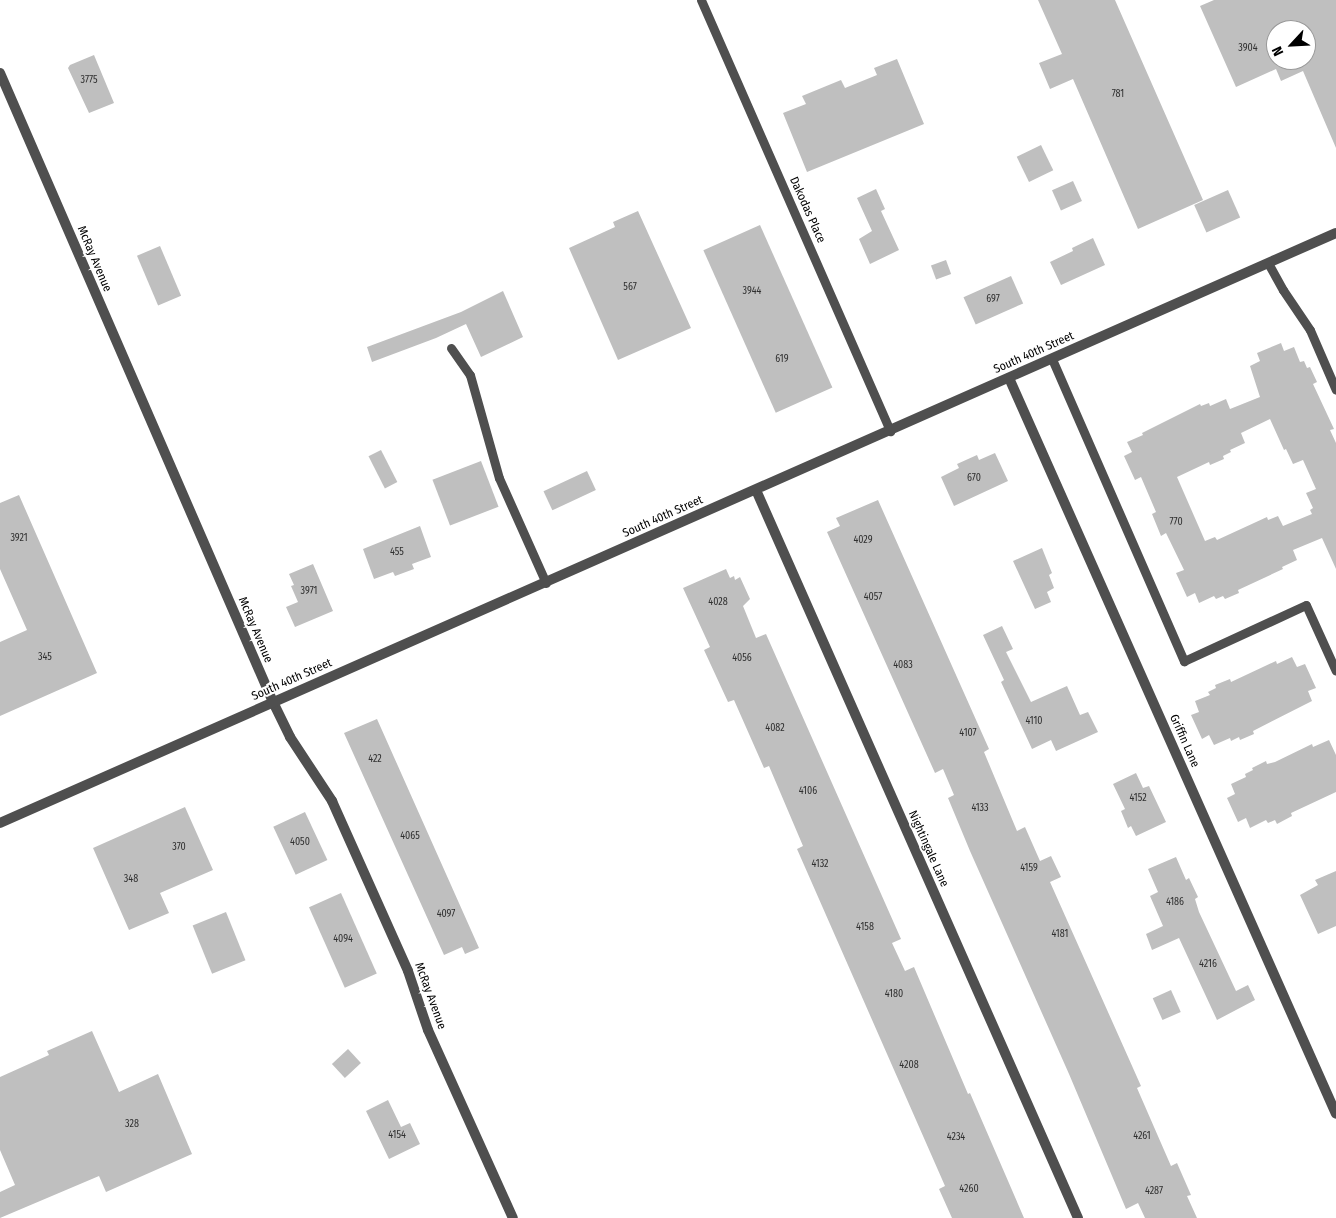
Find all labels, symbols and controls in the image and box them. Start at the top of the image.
north arrow [1266,20,1316,70]
house number: 3904 [1238,43,1258,55]
text: N [1268,44,1287,59]
house number: 3775 [80,75,98,87]
house number: 781 [1112,89,1124,101]
street label: Dakodas Place [786,175,828,245]
street label: McRay Avenue [74,224,114,294]
house number: 567 [623,282,637,294]
house number: 3944 [743,286,761,298]
house number: 697 [986,294,1000,306]
street label: South 40th Street [992,329,1076,377]
house number: 619 [775,354,789,366]
house number: 670 [967,473,981,485]
street label: South 40th Street [621,493,705,541]
house number: 770 [1169,517,1183,529]
house number: 3921 [10,533,28,545]
house number: 4029 [853,535,873,547]
house number: 455 [390,547,404,559]
house number: 3971 [301,586,317,598]
house number: 4057 [864,592,882,604]
street label: McRay Avenue [235,595,275,665]
house number: 4028 [708,597,728,609]
house number: 345 [38,652,52,664]
house number: 4056 [732,653,752,665]
street label: South 40th Street [250,656,334,704]
house number: 4083 [893,660,913,672]
street label: Griffin Lane [1166,712,1202,770]
house number: 4110 [1025,716,1043,728]
house number: 4082 [765,723,785,735]
house number: 4107 [959,728,977,740]
house number: 422 [368,754,382,766]
house number: 4106 [799,786,817,798]
house number: 4152 [1129,793,1147,805]
house number: 4133 [971,803,989,815]
street label: Nightingale Lane [905,809,951,889]
house number: 4065 [400,831,420,843]
house number: 4050 [290,837,310,849]
house number: 370 [172,842,186,854]
house number: 4132 [811,859,829,871]
house number: 4159 [1020,863,1038,875]
house number: 348 [124,874,138,886]
house number: 4186 [1166,897,1184,909]
house number: 4097 [437,909,455,921]
house number: 4158 [856,922,874,934]
house number: 4181 [1052,929,1068,941]
house number: 4094 [333,934,353,946]
house number: 4216 [1199,959,1217,971]
street label: McRay Avenue [411,961,449,1031]
house number: 4180 [885,989,903,1001]
house number: 4208 [899,1060,919,1072]
house number: 328 [125,1119,139,1131]
house number: 4154 [388,1130,406,1142]
house number: 4261 [1133,1131,1151,1143]
house number: 4234 [947,1132,965,1144]
house number: 4260 [959,1184,979,1196]
house number: 4287 [1145,1186,1163,1198]

